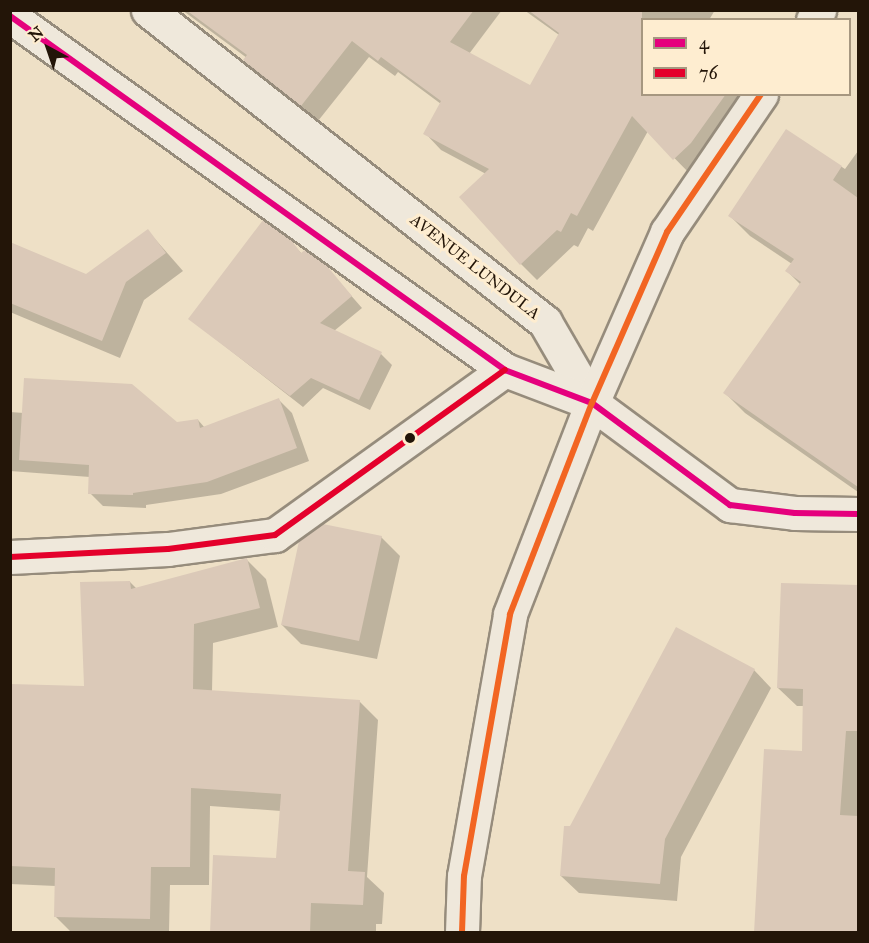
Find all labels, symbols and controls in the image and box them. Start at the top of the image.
north arrow [18,18,78,78]
legend [641,18,851,96]
text: N [25,22,47,45]
text: 4 [699,32,709,54]
text: 76 [699,62,718,84]
street label: AVENUE LUNDULA [406,210,544,324]
unlabelled marker [404,432,416,444]

